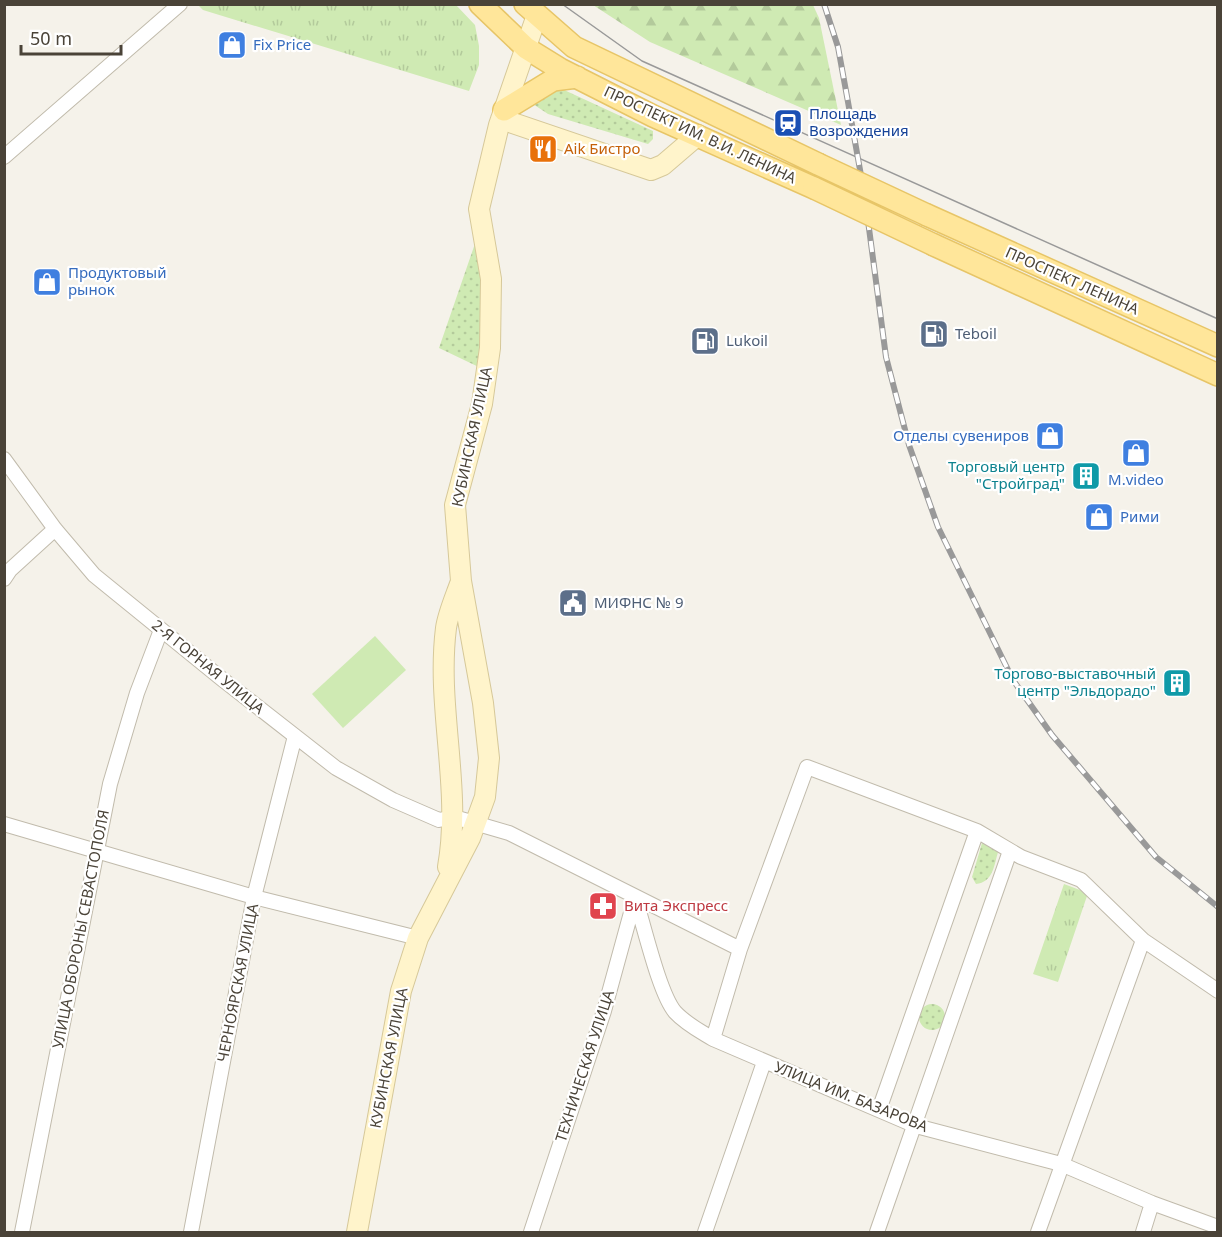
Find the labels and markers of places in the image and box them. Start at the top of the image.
shop icon: Fix Price [216,29,248,61]
place label: Fix Price [253,34,311,54]
place label: Площадь Возрождения [809,103,909,140]
station icon: Площадь Возрождения [772,107,804,139]
restaurant icon: Aik Бистро [527,133,559,165]
place label: Aik Бистро [564,138,640,158]
place label: Продуктовый рынок [68,262,166,299]
shop icon: Продуктовый рынок [31,266,63,298]
fuel station icon: Teboil [918,318,950,350]
place label: Teboil [955,323,997,343]
fuel station icon: Lukoil [689,325,721,357]
place label: Lukoil [726,330,768,350]
shop icon: Отделы сувениров [1034,420,1066,452]
place label: Отделы сувениров [893,425,1029,445]
shop icon: M.video [1120,437,1152,469]
place label: Торговый центр "Стройград" [948,456,1065,493]
building icon: Торговый центр "Стройград" [1070,460,1102,492]
place label: M.video [1108,469,1164,489]
shop icon: Рими [1083,501,1115,533]
place label: Рими [1120,506,1159,526]
public building icon: МИФНС № 9 [557,587,589,619]
place label: МИФНС № 9 [594,592,684,612]
place label: Торгово-выставочный центр "Эльдорадо" [994,663,1156,700]
building icon: Торгово-выставочный центр "Эльдорадо" [1161,667,1193,699]
pharmacy icon: Вита Экспресс [587,890,619,922]
place label: Вита Экспресс [624,895,728,915]

